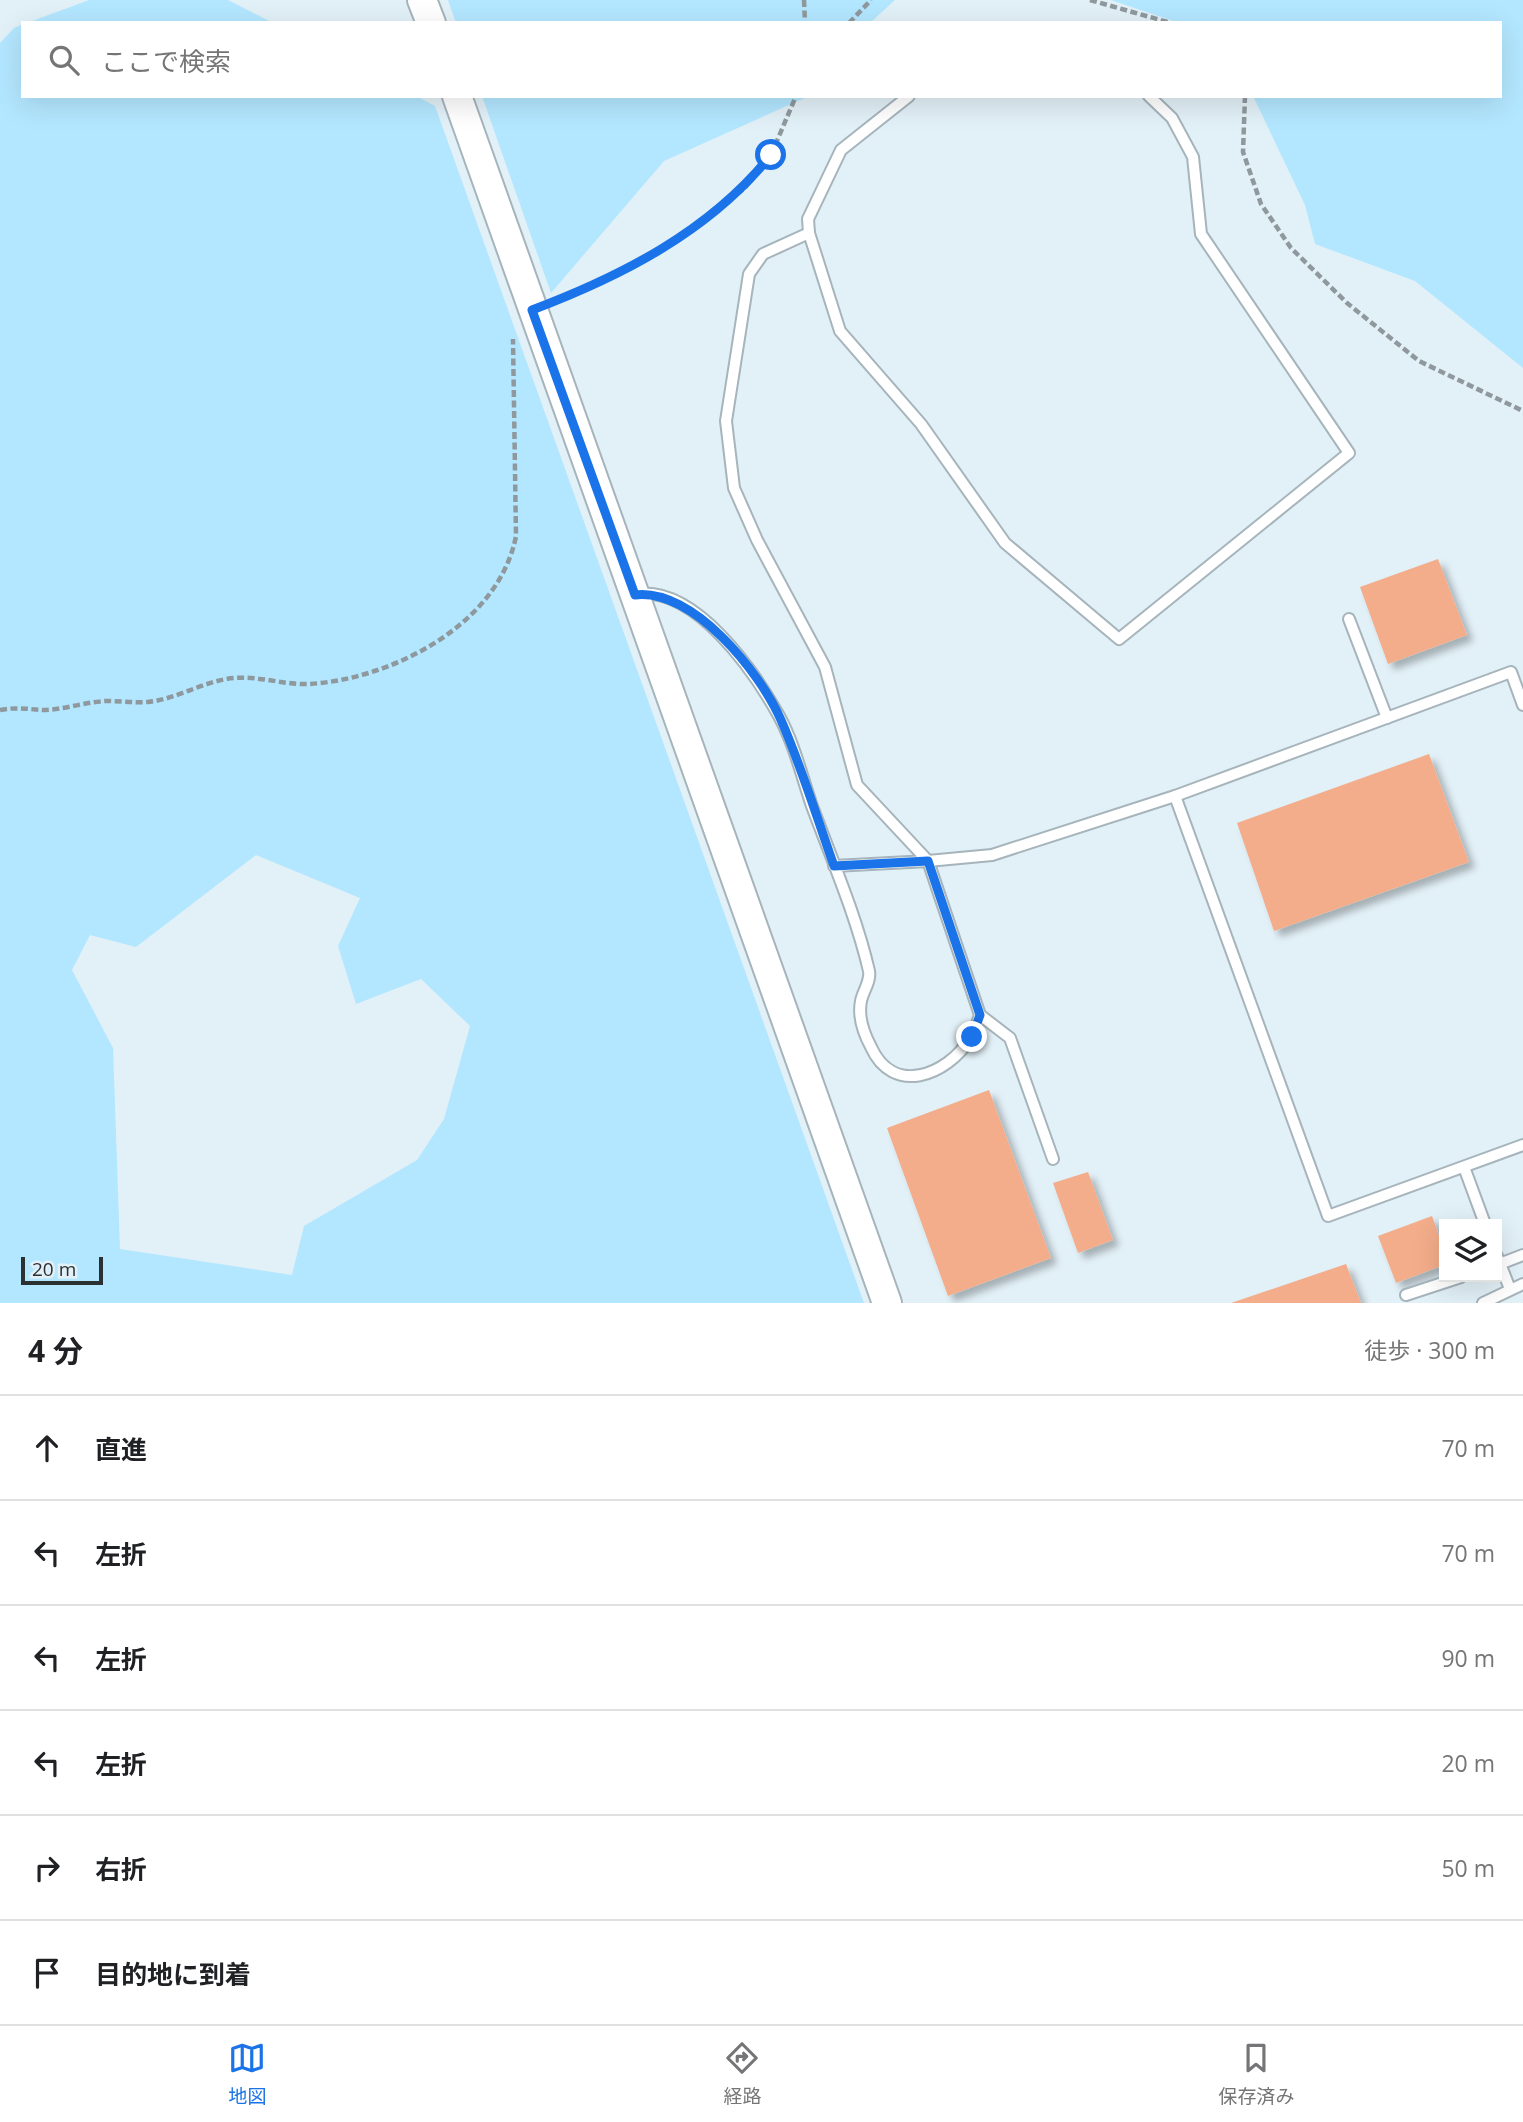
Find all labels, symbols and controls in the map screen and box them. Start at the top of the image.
search box [21,21,1502,98]
icon: search [45,41,83,79]
text: ここで検索 [101,43,231,79]
route start [755,139,786,170]
route end [956,1021,987,1052]
map controls [1439,1219,1502,1282]
button: layers [1439,1219,1502,1282]
scale bar [21,1254,103,1286]
text: 20 m [32,1256,76,1282]
text: 4 分 [28,1330,83,1371]
text: 徒歩 · 300 m [1364,1334,1495,1366]
icon: ahead [28,1429,66,1467]
text: 直進 [95,1431,147,1467]
text: 70 m [1441,1432,1495,1464]
icon: left [28,1534,66,1572]
text: 左折 [95,1536,147,1572]
text: 70 m [1441,1537,1495,1569]
icon: left [28,1639,66,1677]
text: 左折 [95,1641,147,1677]
text: 90 m [1441,1642,1495,1674]
icon: left [28,1744,66,1782]
text: 左折 [95,1746,147,1782]
text: 20 m [1441,1747,1495,1779]
icon: right [28,1849,66,1887]
text: 右折 [95,1851,147,1887]
text: 50 m [1441,1852,1495,1884]
icon: arrive [28,1954,66,1992]
text: 目的地に到着 [95,1956,251,1992]
tab: 地図 [228,2039,267,2109]
tab: 経路 [723,2039,762,2109]
tab: 保存済み [1218,2039,1295,2109]

